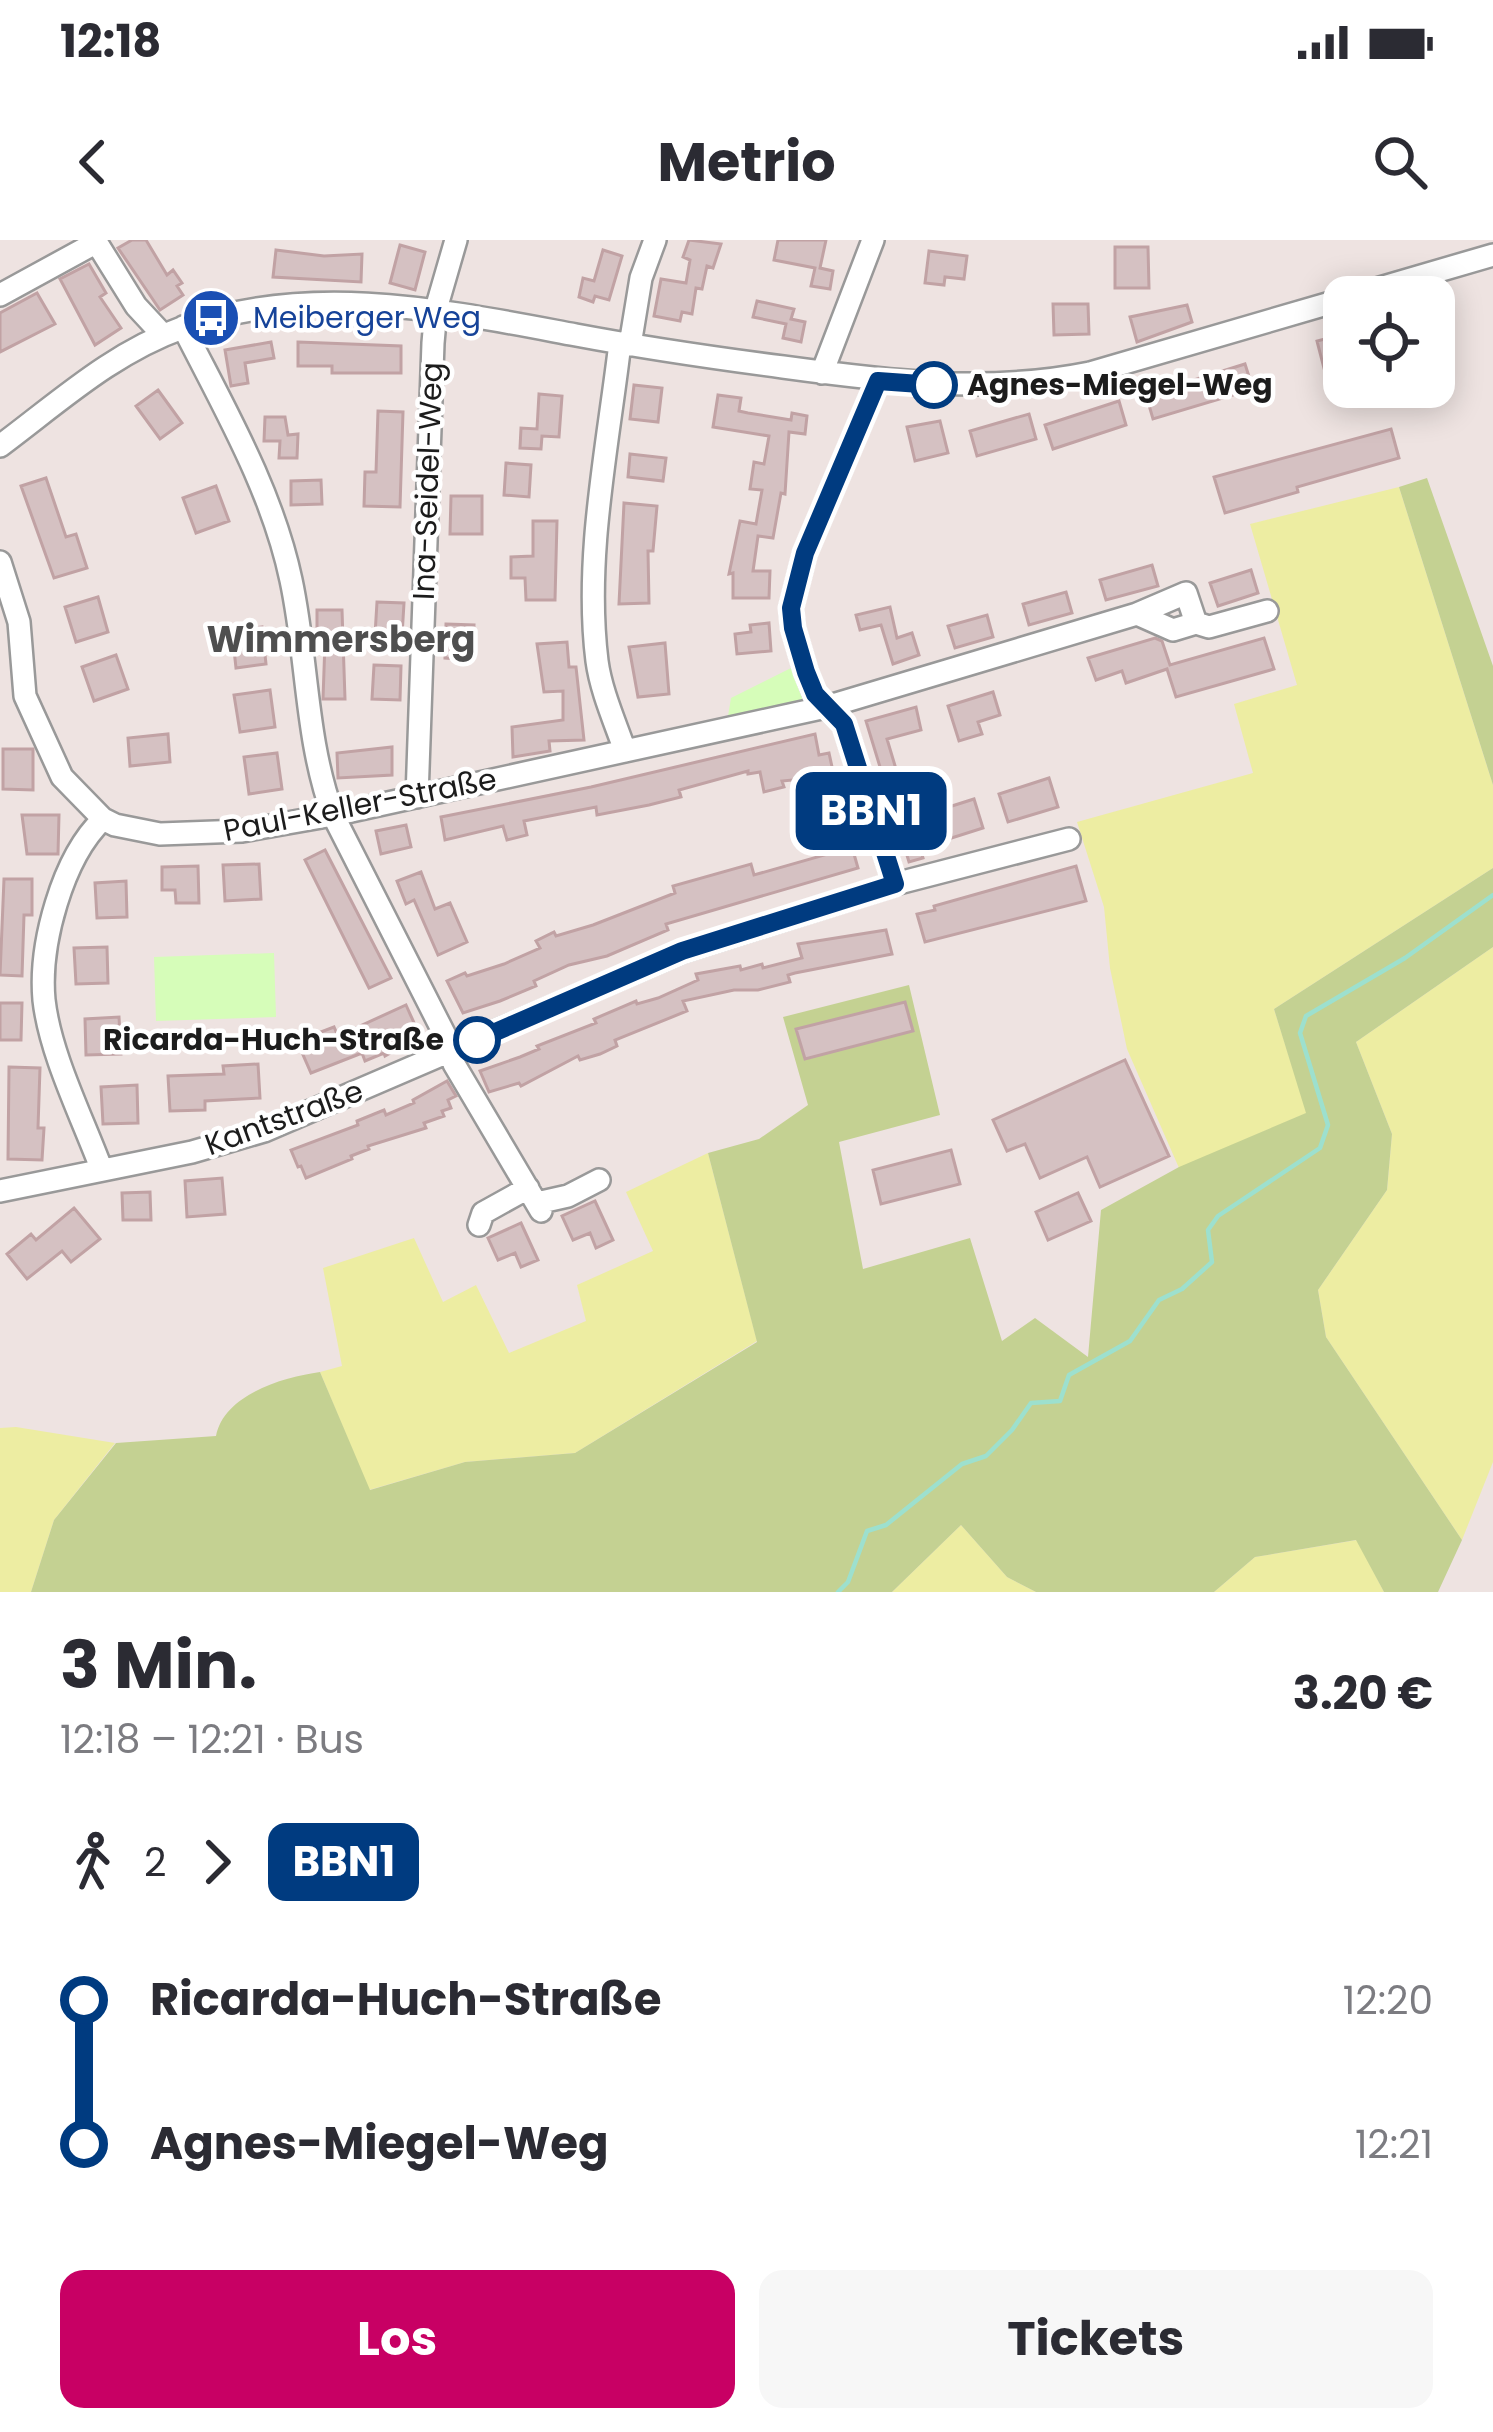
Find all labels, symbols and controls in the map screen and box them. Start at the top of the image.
text: 12:18 [60,10,161,73]
text: Metrio [657,124,836,200]
icon: back [60,129,126,195]
icon: search [1367,129,1433,195]
map controls [1323,276,1455,408]
button: locate [1323,276,1455,408]
bus stop icon: Meiberger Weg [180,287,242,349]
place label: Meiberger Weg [253,296,481,339]
street label: Ina-Seidel-Weg [402,361,453,601]
marker: Agnes-Miegel-Weg [912,363,956,407]
place label: Agnes-Miegel-Weg [967,363,1273,406]
district label: Wimmersberg [207,614,475,665]
street label: Paul-Keller-Straße [220,757,500,852]
line badge: BBN1 [787,772,955,850]
text: BBN1 [820,781,922,840]
place label: Ricarda-Huch-Straße [103,1018,444,1061]
marker: Ricarda-Huch-Straße [455,1018,499,1062]
street label: Kantstraße [199,1069,369,1166]
text: 3 Min. [60,1619,257,1711]
text: 3.20 € [1293,1662,1433,1725]
text: 12:18 – 12:21 · Bus [60,1712,364,1767]
icon: walk [60,1829,126,1895]
icon: forward [184,1829,250,1895]
text: BBN1 [292,1832,395,1891]
text: 2 [144,1835,166,1890]
text: Ricarda-Huch-Straße [150,1968,661,2031]
text: 12:20 [1343,1973,1433,2028]
text: Agnes-Miegel-Weg [150,2112,609,2175]
text: 12:21 [1355,2117,1433,2172]
button: Los [60,2270,735,2408]
button: Tickets [759,2270,1433,2408]

